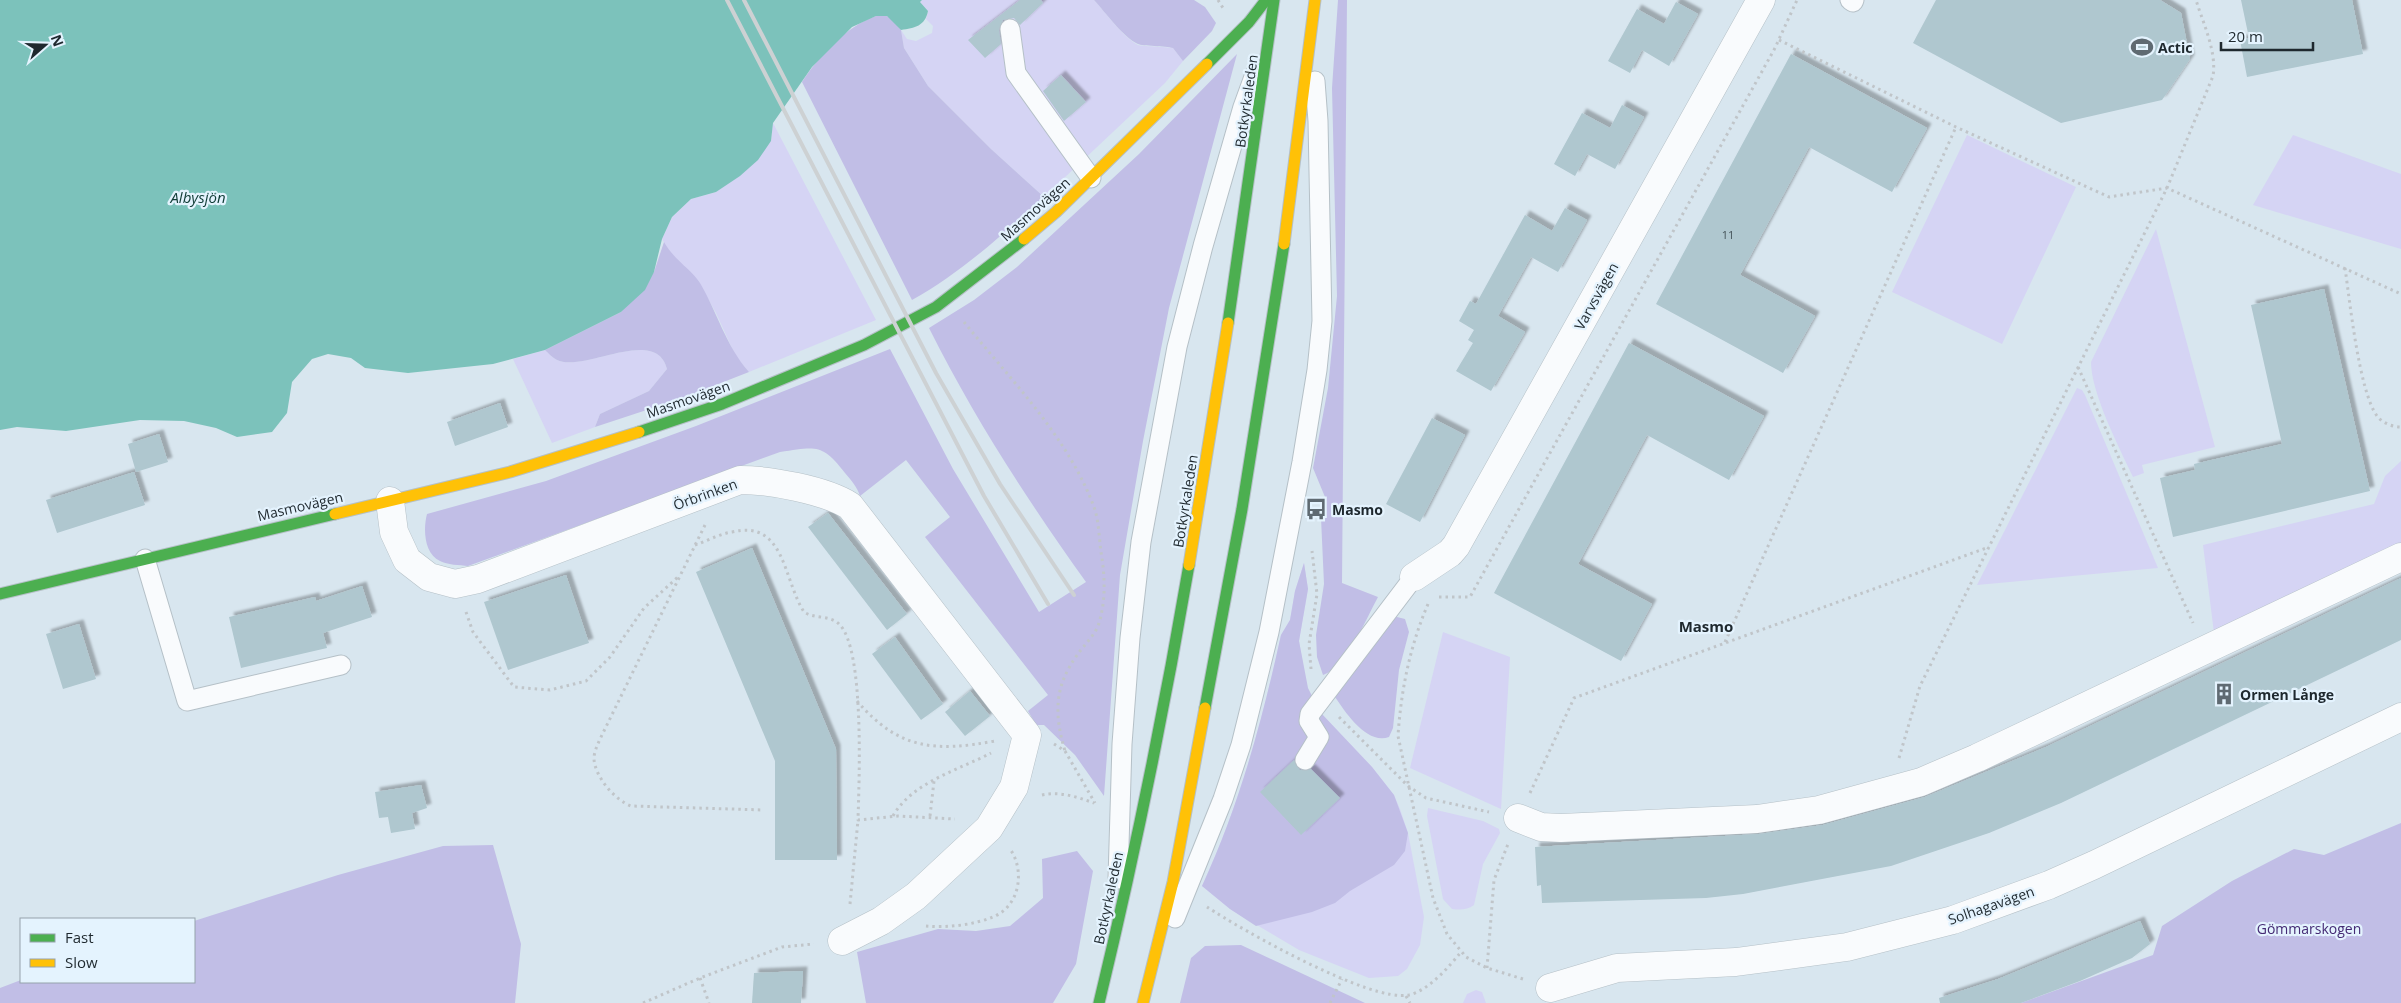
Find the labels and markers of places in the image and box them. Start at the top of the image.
sports icon: Actic [2129,34,2155,60]
place label: Actic [2158,38,2192,57]
bus stop icon: Masmo [1303,496,1329,522]
place label: Masmo [1332,500,1383,519]
building icon: Ormen Långe [2211,681,2237,707]
place label: Ormen Långe [2240,685,2334,704]

